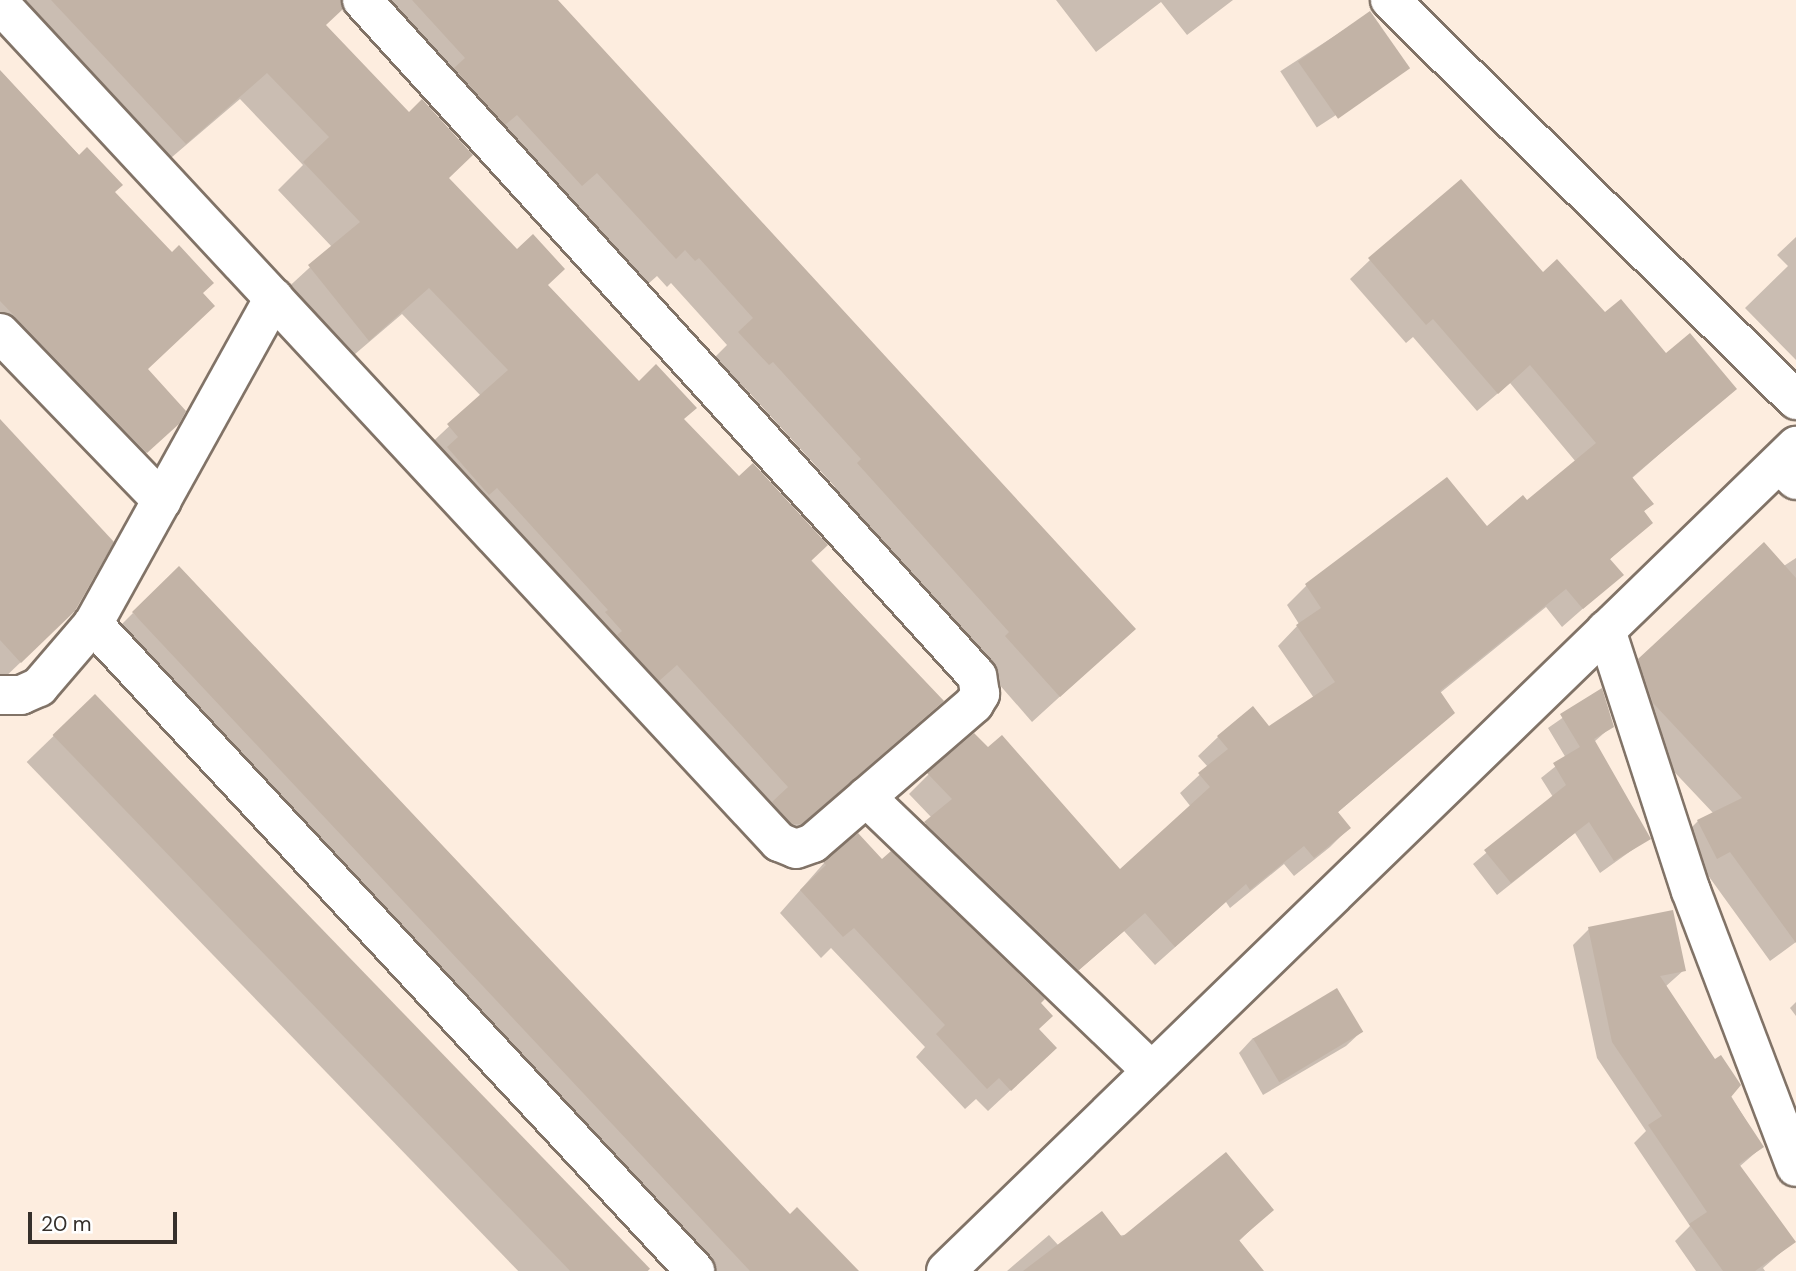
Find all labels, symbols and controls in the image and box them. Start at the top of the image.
scale bar [32,1198,180,1242]
text: 20 m [41,1210,92,1238]

